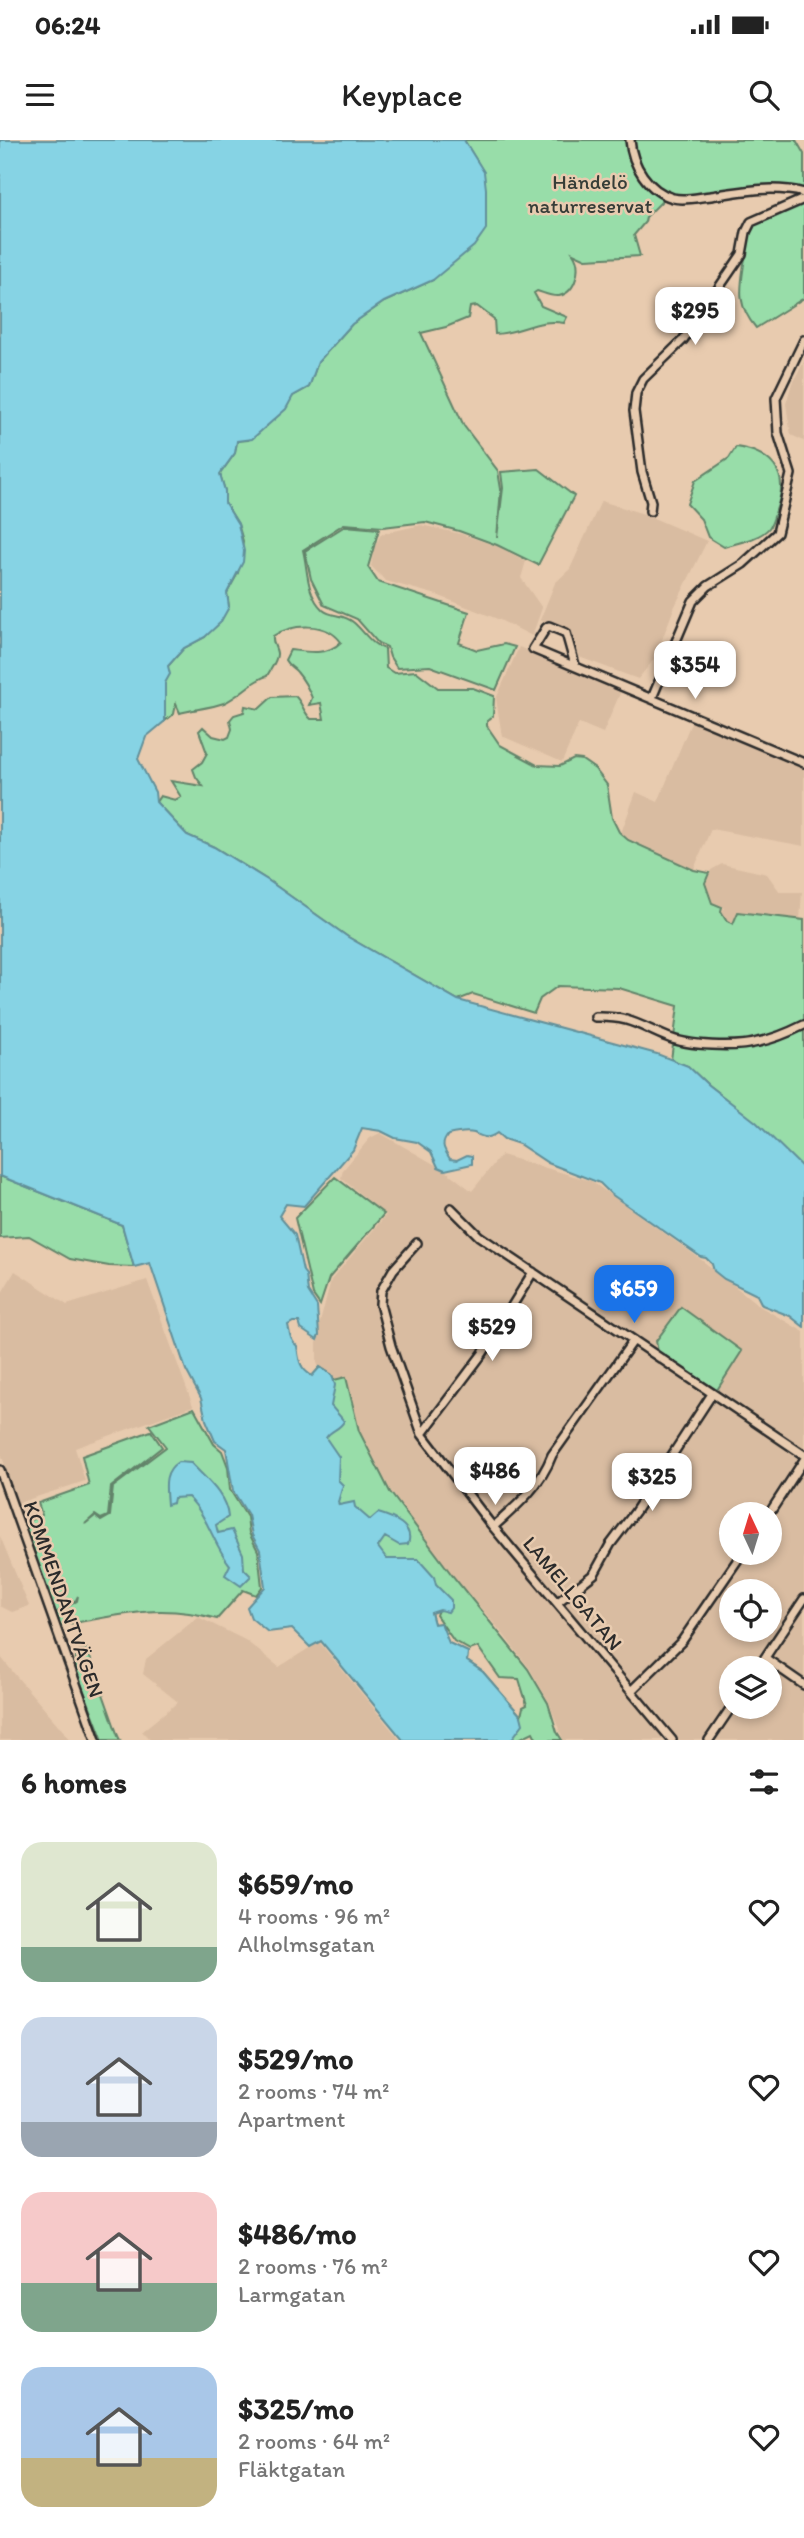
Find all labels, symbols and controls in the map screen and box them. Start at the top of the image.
text: 06:24 [35,9,100,41]
icon: menu [21,76,59,114]
text: Keyplace [341,76,463,114]
icon: search [745,76,783,114]
park label: Händelö naturreservat [528,169,652,218]
pin: $295 [654,288,736,347]
text: $295 [671,296,719,324]
pin: $354 [654,642,736,701]
text: $354 [670,650,720,678]
pin: $659 [593,1266,675,1325]
text: $659 [610,1274,658,1302]
pin: $529 [451,1304,533,1363]
text: $529 [468,1312,516,1340]
pin: $486 [454,1448,536,1507]
pin: $325 [611,1454,693,1513]
text: $486 [470,1456,520,1484]
text: $325 [628,1462,676,1490]
street label: KOMMENDANTVÄGEN [19,1497,109,1701]
north arrow [719,1502,782,1564]
map controls [719,1502,782,1719]
street label: LAMELLGATAN [518,1531,628,1655]
button: locate [719,1579,782,1642]
button: layers [719,1656,782,1719]
icon: filters [745,1763,783,1801]
text: 6 homes [21,1764,127,1801]
text: $659/mo [238,1865,354,1902]
icon: home [77,1870,161,1954]
icon: heart [745,1893,783,1931]
text: 4 rooms · 96 m² [238,1902,390,1930]
text: Alholmsgatan [238,1930,375,1958]
text: $529/mo [238,2040,354,2077]
icon: home [77,2045,161,2129]
icon: heart [745,2068,783,2106]
text: 2 rooms · 74 m² [238,2077,390,2105]
text: Apartment [238,2105,345,2133]
text: $486/mo [238,2215,357,2252]
icon: home [77,2220,161,2304]
icon: heart [745,2243,783,2281]
text: 2 rooms · 76 m² [238,2252,388,2280]
text: Larmgatan [238,2280,345,2308]
text: $325/mo [238,2390,354,2427]
icon: home [77,2395,161,2479]
icon: heart [745,2418,783,2456]
text: 2 rooms · 64 m² [238,2427,390,2455]
text: Fläktgatan [238,2455,345,2483]

